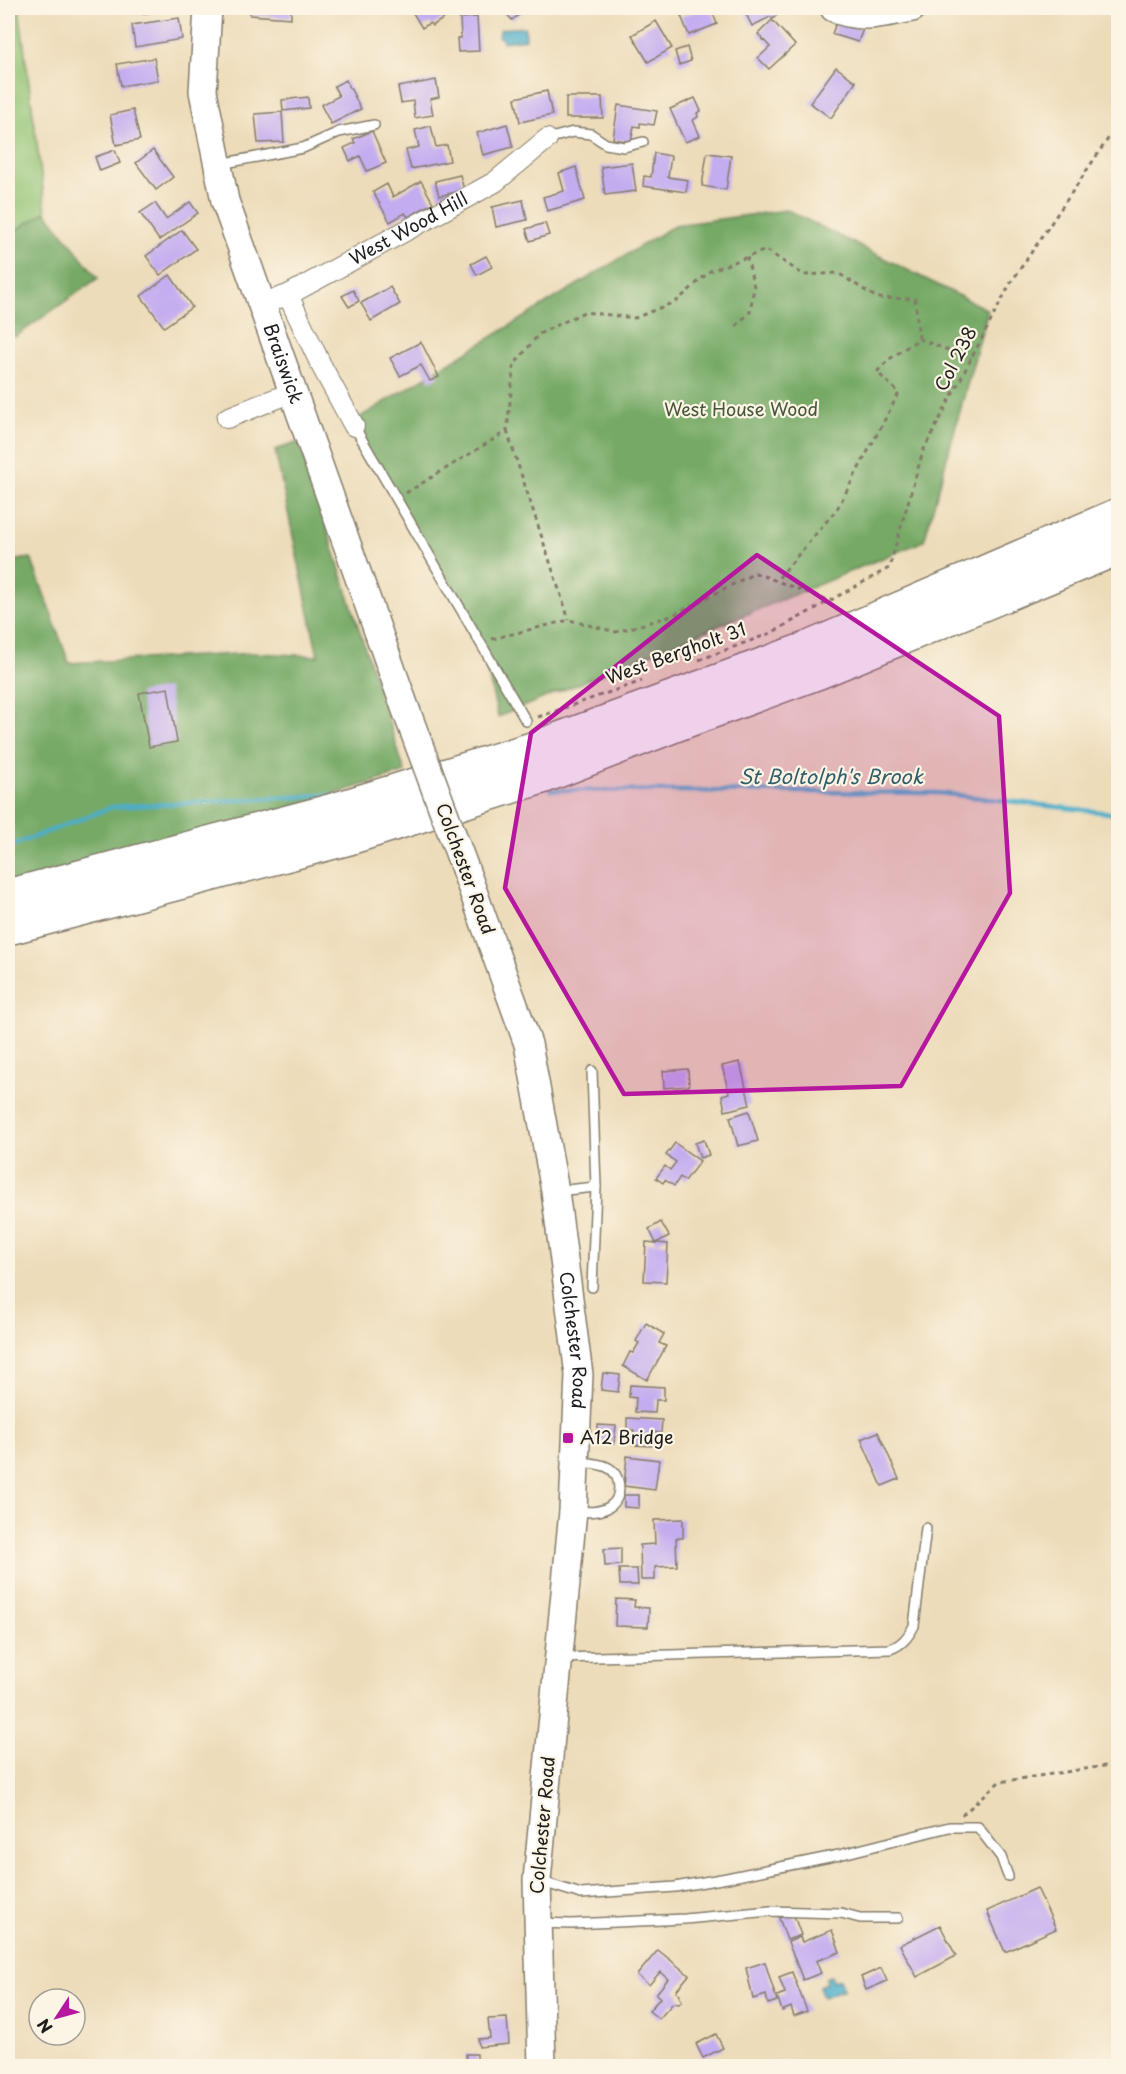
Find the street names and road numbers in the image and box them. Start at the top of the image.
street label: West Wood Hill [344,184,472,271]
street label: Braiswick [258,319,311,407]
street label: Col 238 [927,321,982,395]
street label: West Bergholt 31 [602,615,749,690]
street label: Colchester Road [430,799,503,938]
street label: Colchester Road [554,1270,594,1410]
street label: Colchester Road [522,1755,561,1895]

